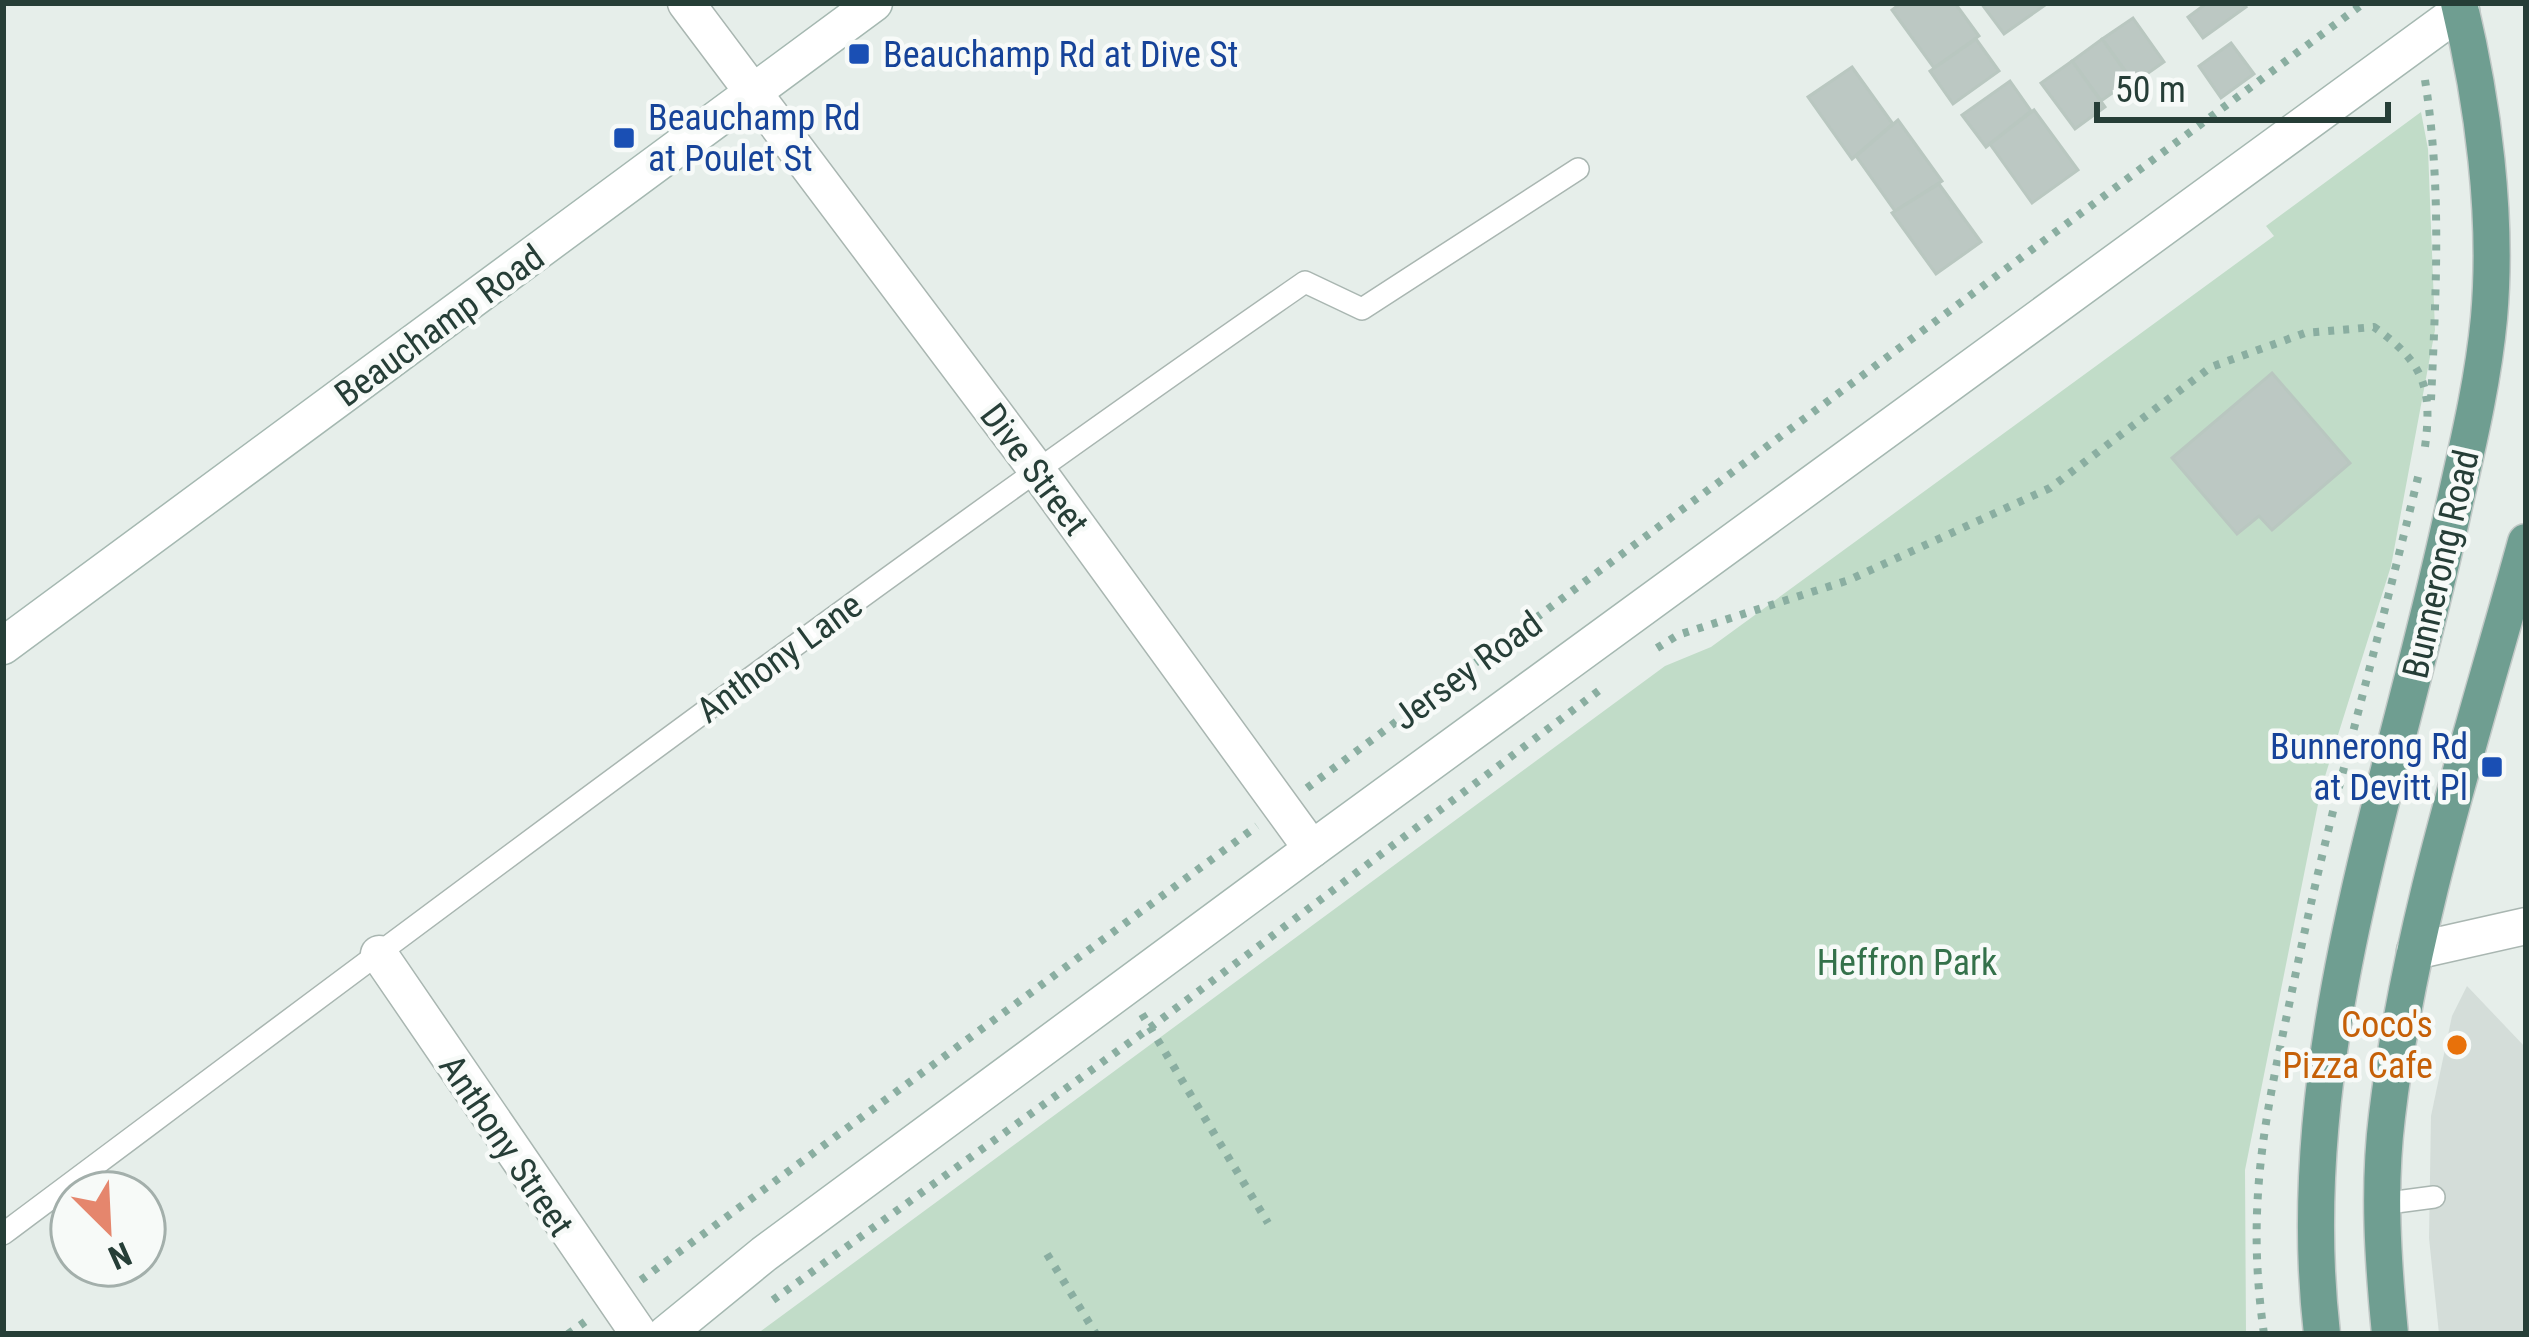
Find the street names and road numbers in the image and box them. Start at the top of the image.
street label: Beauchamp Road [327,236,552,416]
street label: Dive Street [971,396,1097,544]
street label: Bunnerong Road [2394,446,2488,683]
street label: Anthony Lane [689,584,870,732]
street label: Jersey Road [1385,603,1550,739]
street label: Anthony Street [430,1047,582,1244]

